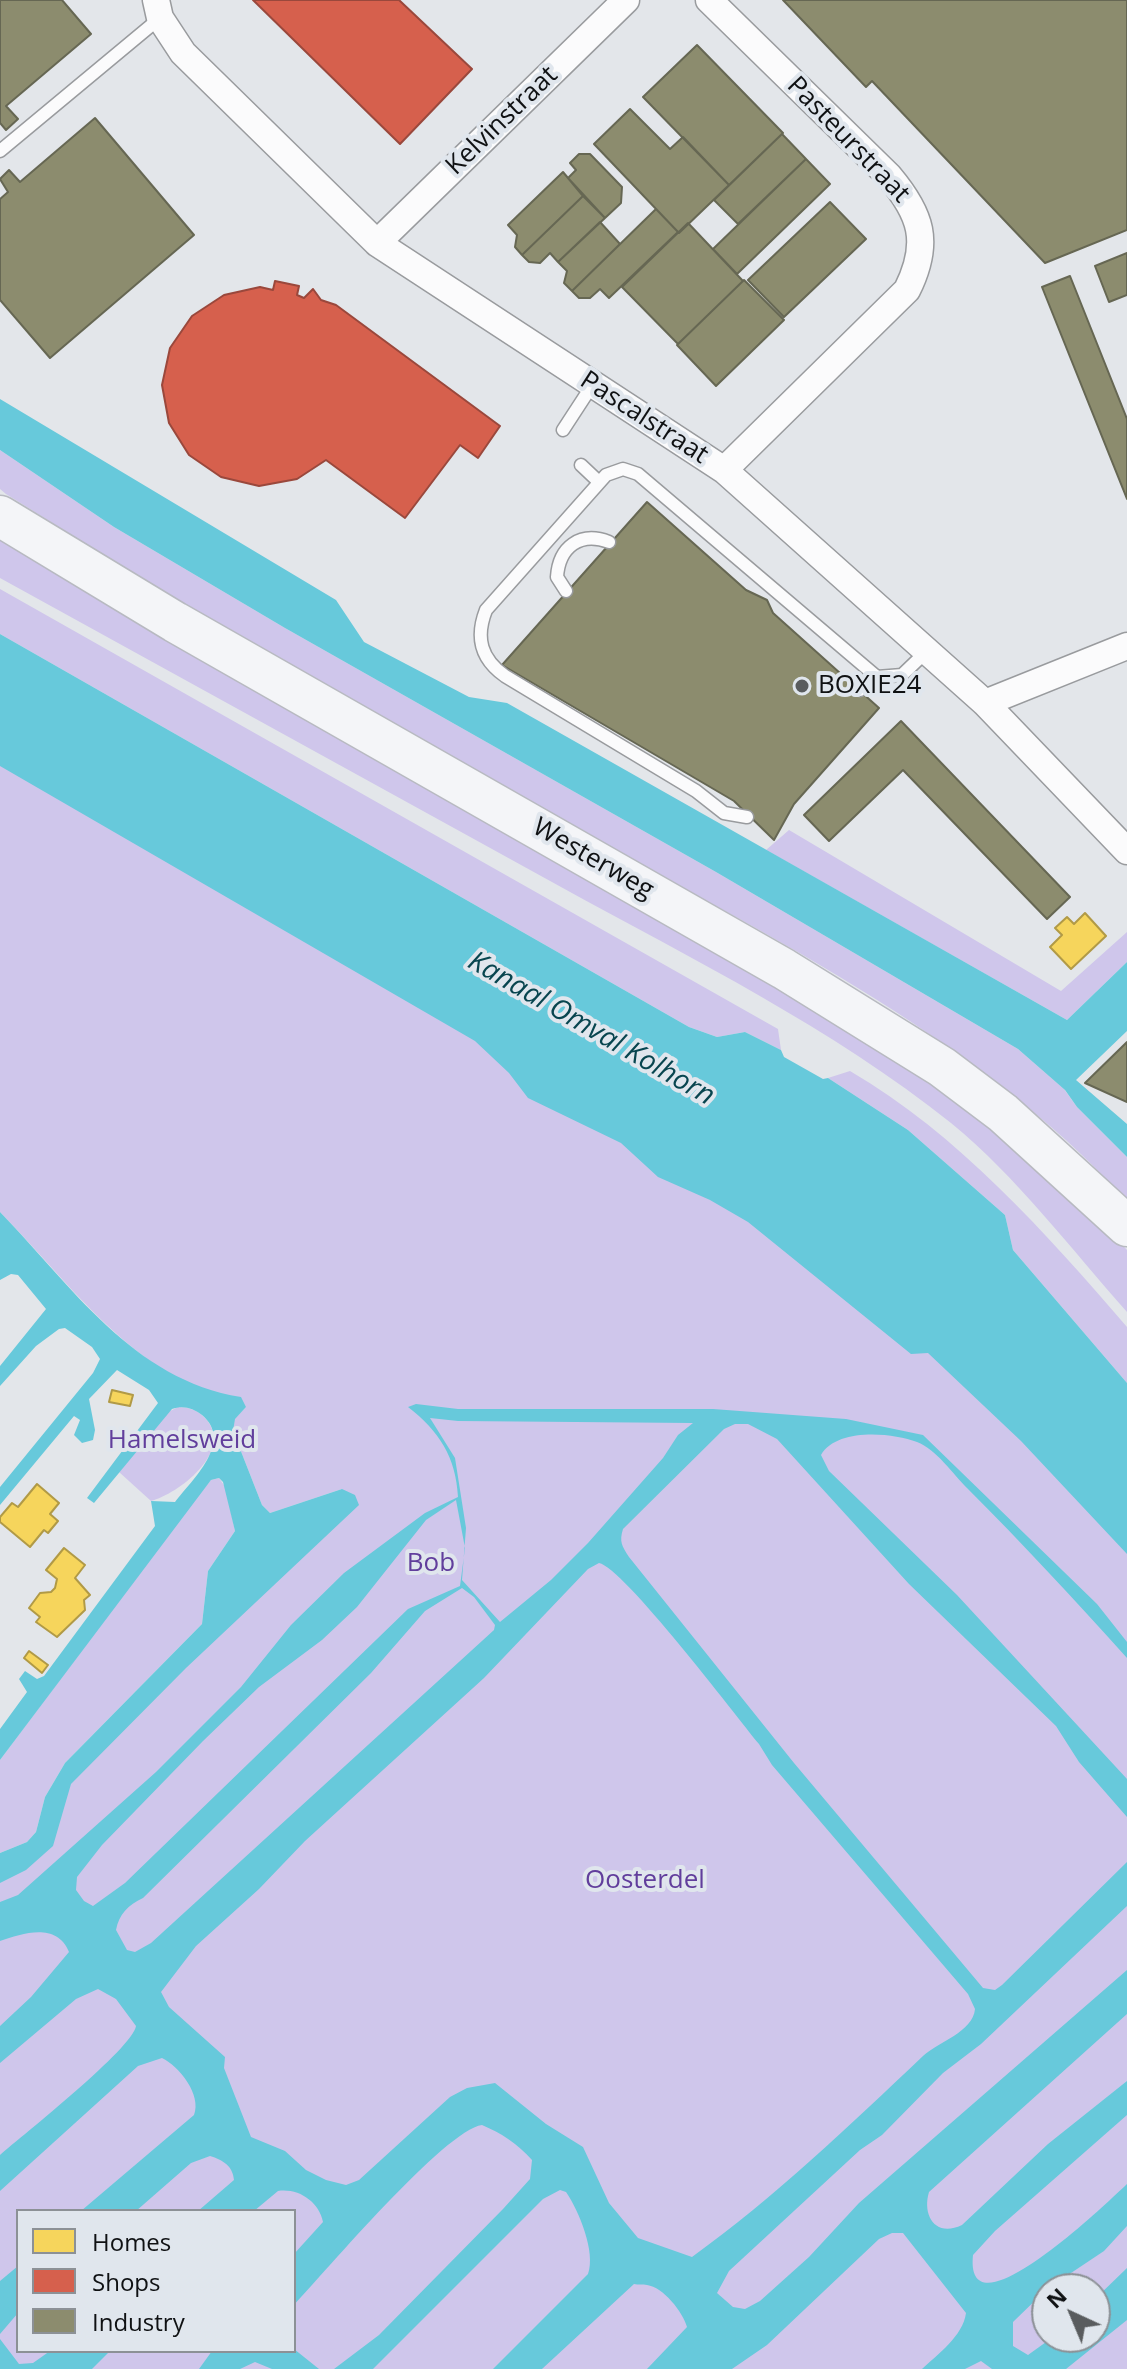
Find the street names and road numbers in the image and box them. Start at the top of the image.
street label: Kelvinstraat [440,60,564,182]
street label: Pasteurstraat [780,70,916,210]
street label: Pascalstraat [574,365,714,471]
street label: Westerweg [527,812,659,906]

